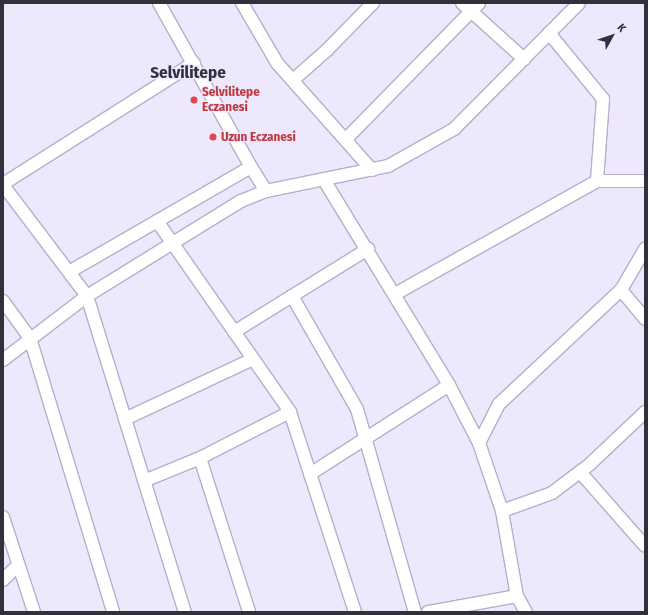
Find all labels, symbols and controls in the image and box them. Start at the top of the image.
north arrow [592,16,632,56]
text: K [615,21,629,35]
district label: Selvilitepe [150,63,226,83]
place label: Selvilitepe Eczanesi [202,85,260,116]
marker: Selvilitepe Eczanesi [189,95,199,105]
place label: Uzun Eczanesi [221,129,296,145]
marker: Uzun Eczanesi [208,132,218,142]

